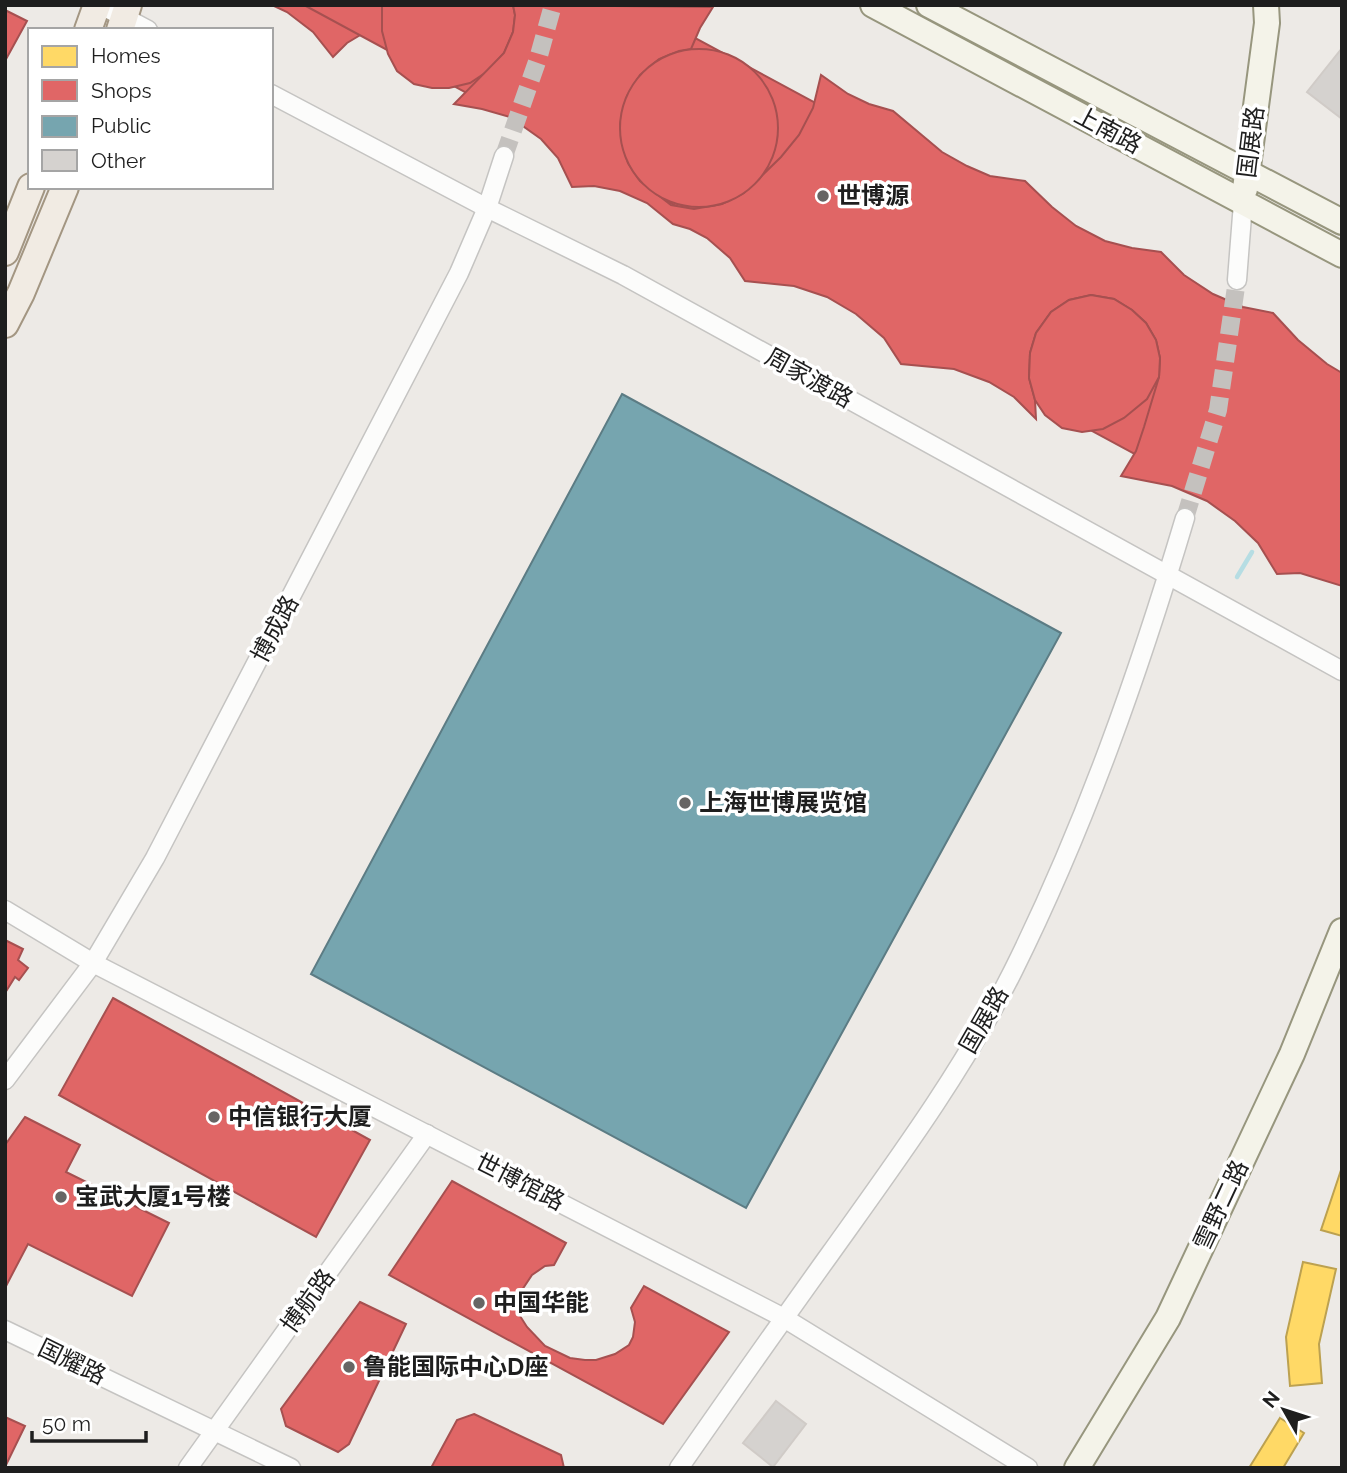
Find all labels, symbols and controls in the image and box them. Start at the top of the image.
legend [28,28,273,189]
text: Homes [91,43,161,68]
text: Shops [91,78,152,103]
street label: 上南路 [1070,100,1147,159]
street label: 国展路 [1232,104,1269,179]
text: Public [91,113,151,138]
text: Other [91,148,146,173]
place label: 世博源 [837,181,909,210]
marker: 世博源 [815,188,831,204]
street label: 周家渡路 [760,342,858,414]
street label: 博成路 [245,590,304,667]
place label: 上海世博展览馆 [699,788,867,817]
marker: 上海世博展览馆 [677,795,693,811]
street label: 国展路 [953,981,1014,1058]
place label: 中信银行大厦 [228,1102,372,1131]
marker: 中信银行大厦 [206,1109,222,1125]
street label: 世博馆路 [471,1147,570,1216]
street label: 雪野二路 [1187,1155,1254,1254]
place label: 宝武大厦1号楼 [75,1182,231,1211]
marker: 宝武大厦1号楼 [53,1189,69,1205]
street label: 博航路 [275,1263,340,1338]
place label: 中国华能 [493,1288,589,1317]
marker: 中国华能 [471,1295,487,1311]
street label: 国耀路 [34,1333,111,1390]
place label: 鲁能国际中心D座 [363,1352,548,1381]
marker: 鲁能国际中心D座 [341,1359,357,1375]
north arrow [1249,1375,1319,1445]
text: N [1258,1387,1284,1412]
scale bar [32,1400,145,1444]
text: 50 m [42,1411,91,1436]

